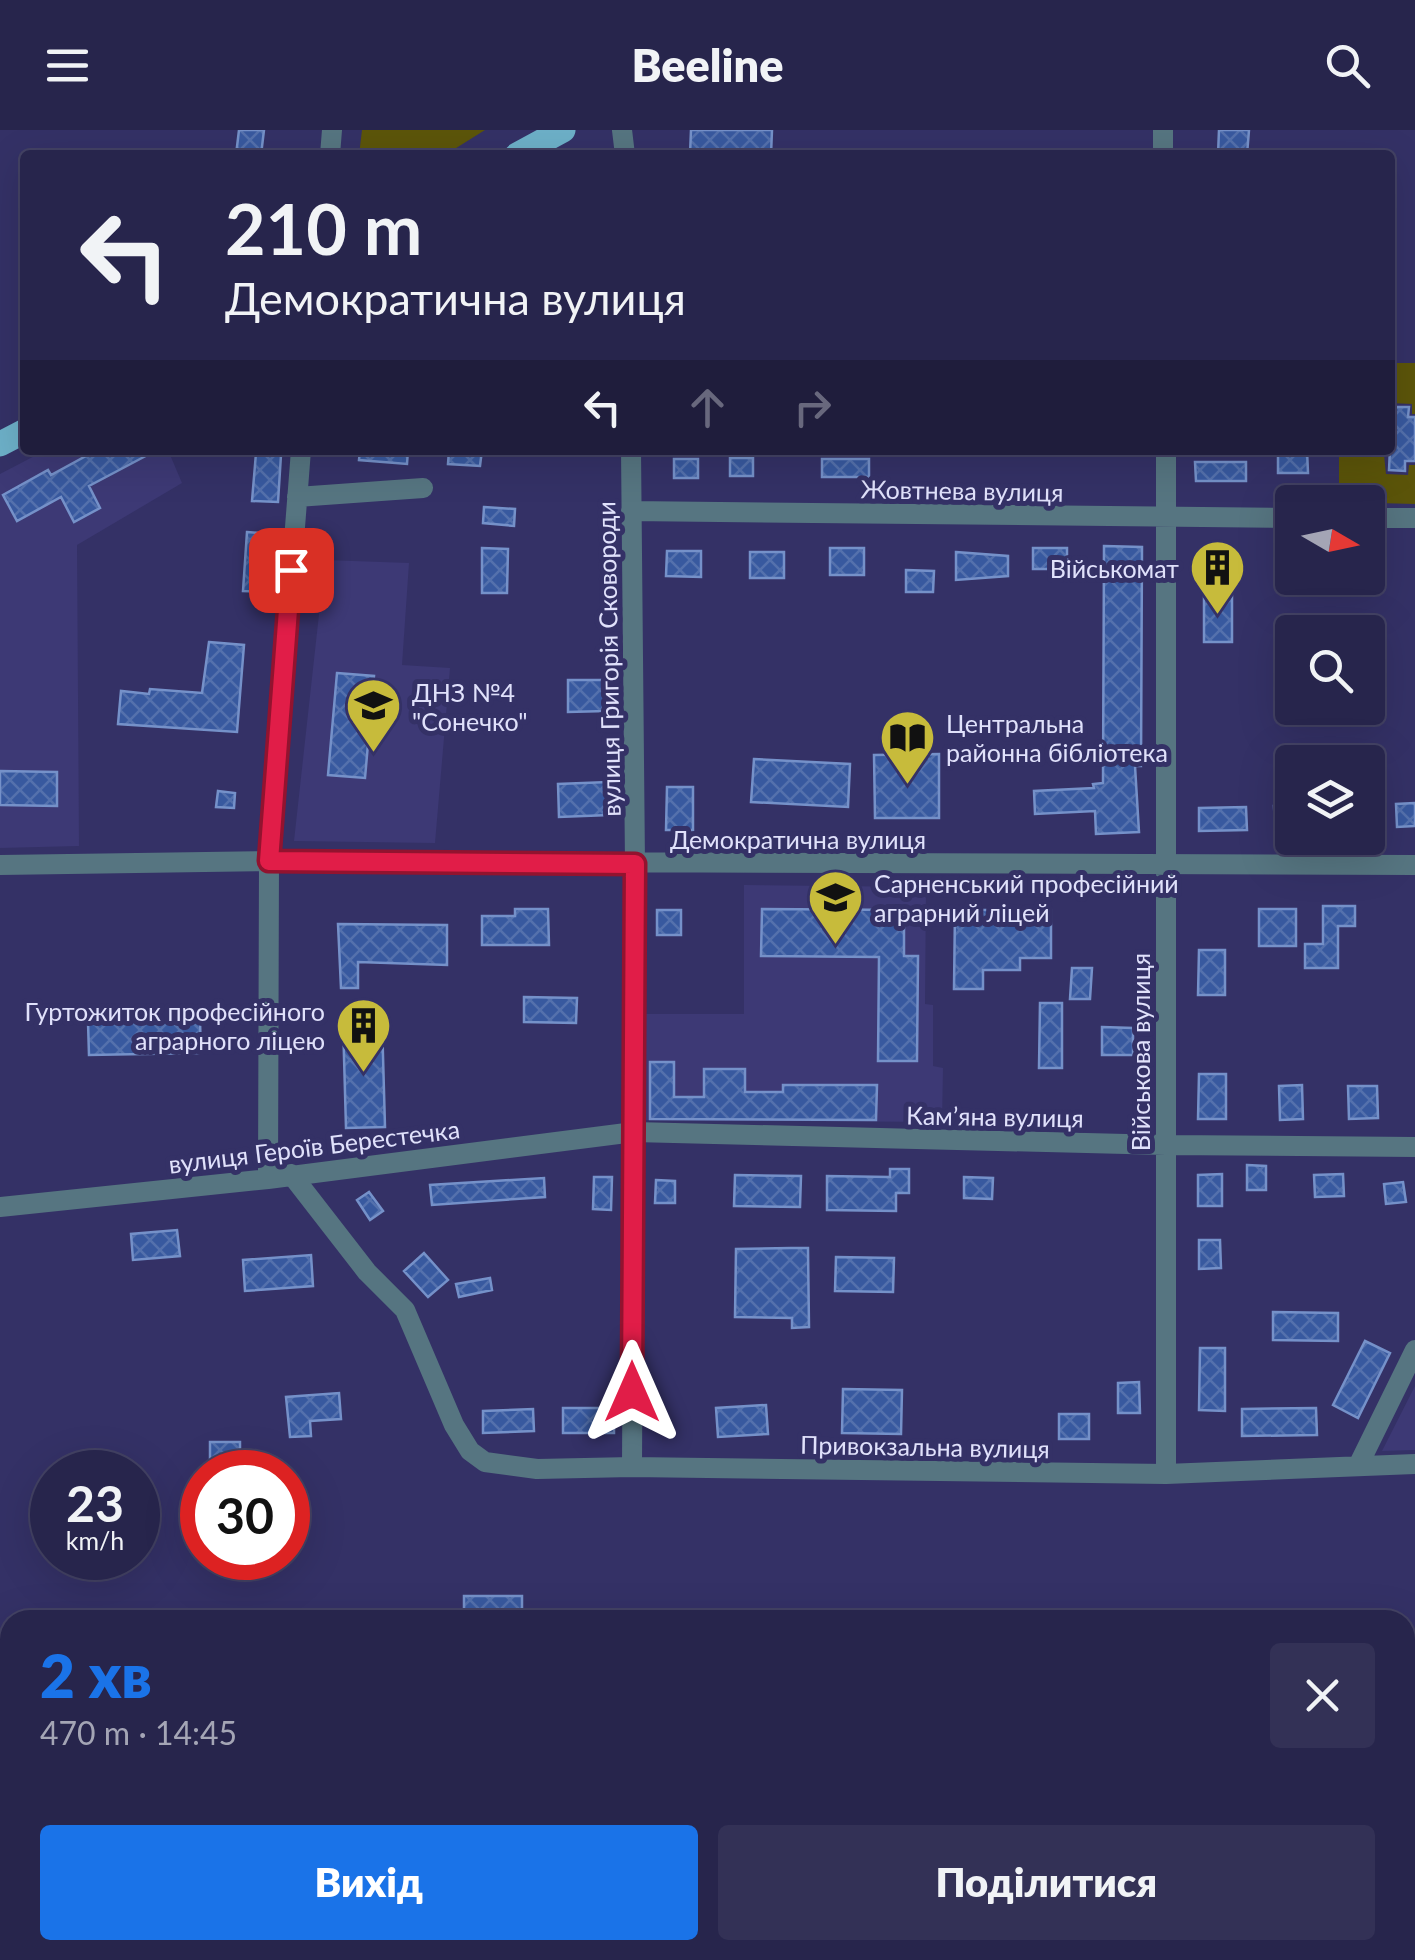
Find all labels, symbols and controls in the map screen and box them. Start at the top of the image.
icon: menu [40,38,95,93]
text: Beeline [632,38,783,92]
icon: search [1320,38,1375,93]
text: 210 m [225,186,422,270]
icon: left [60,190,190,320]
text: Демократична вулиця [225,271,686,325]
icon: left [575,380,630,435]
icon: ahead [680,380,735,435]
icon: right [785,380,840,435]
street label: Жовтнева вулиця [860,473,1064,507]
north arrow [1275,485,1385,595]
map controls [1275,485,1385,855]
street label: вулиця Григорія Сковороди [590,501,626,817]
pin [249,528,334,613]
building icon: Військомат [1188,538,1248,617]
icon: arrive [264,543,319,598]
place label: Військомат [1050,553,1179,583]
button: search [1275,615,1385,725]
school or university icon: ДНЗ №4 "Сонечко" [343,676,403,755]
place label: ДНЗ №4 "Сонечко" [412,677,527,736]
library icon: Центральна районна бібліотека [877,707,937,786]
place label: Центральна районна бібліотека [946,708,1168,767]
button: layers [1275,745,1385,855]
street label: Демократична вулиця [670,824,926,854]
school or university icon: Сарненський професійний аграрний ліцей [805,867,865,946]
place label: Сарненський професійний аграрний ліцей [874,868,1179,927]
street label: Військова вулиця [1125,953,1155,1151]
building icon: Гуртожиток професійного аграрного ліцею [334,995,394,1074]
place label: Гуртожиток професійного аграрного ліцею [24,996,325,1055]
street label: Камʼяна вулиця [906,1099,1084,1133]
street label: вулиця Героїв Берестечка [167,1113,461,1179]
position arrow [580,1340,684,1444]
street label: Привокзальна вулиця [800,1429,1050,1463]
speed limit sign: 30 [180,1450,310,1580]
text: 23 [66,1473,124,1533]
text: km/h [66,1525,124,1555]
text: 2 хв [40,1639,152,1711]
button: close [1270,1643,1375,1748]
text: 470 m · 14:45 [40,1713,237,1752]
button: Вихід [40,1825,698,1940]
button: Поділитися [718,1825,1375,1940]

